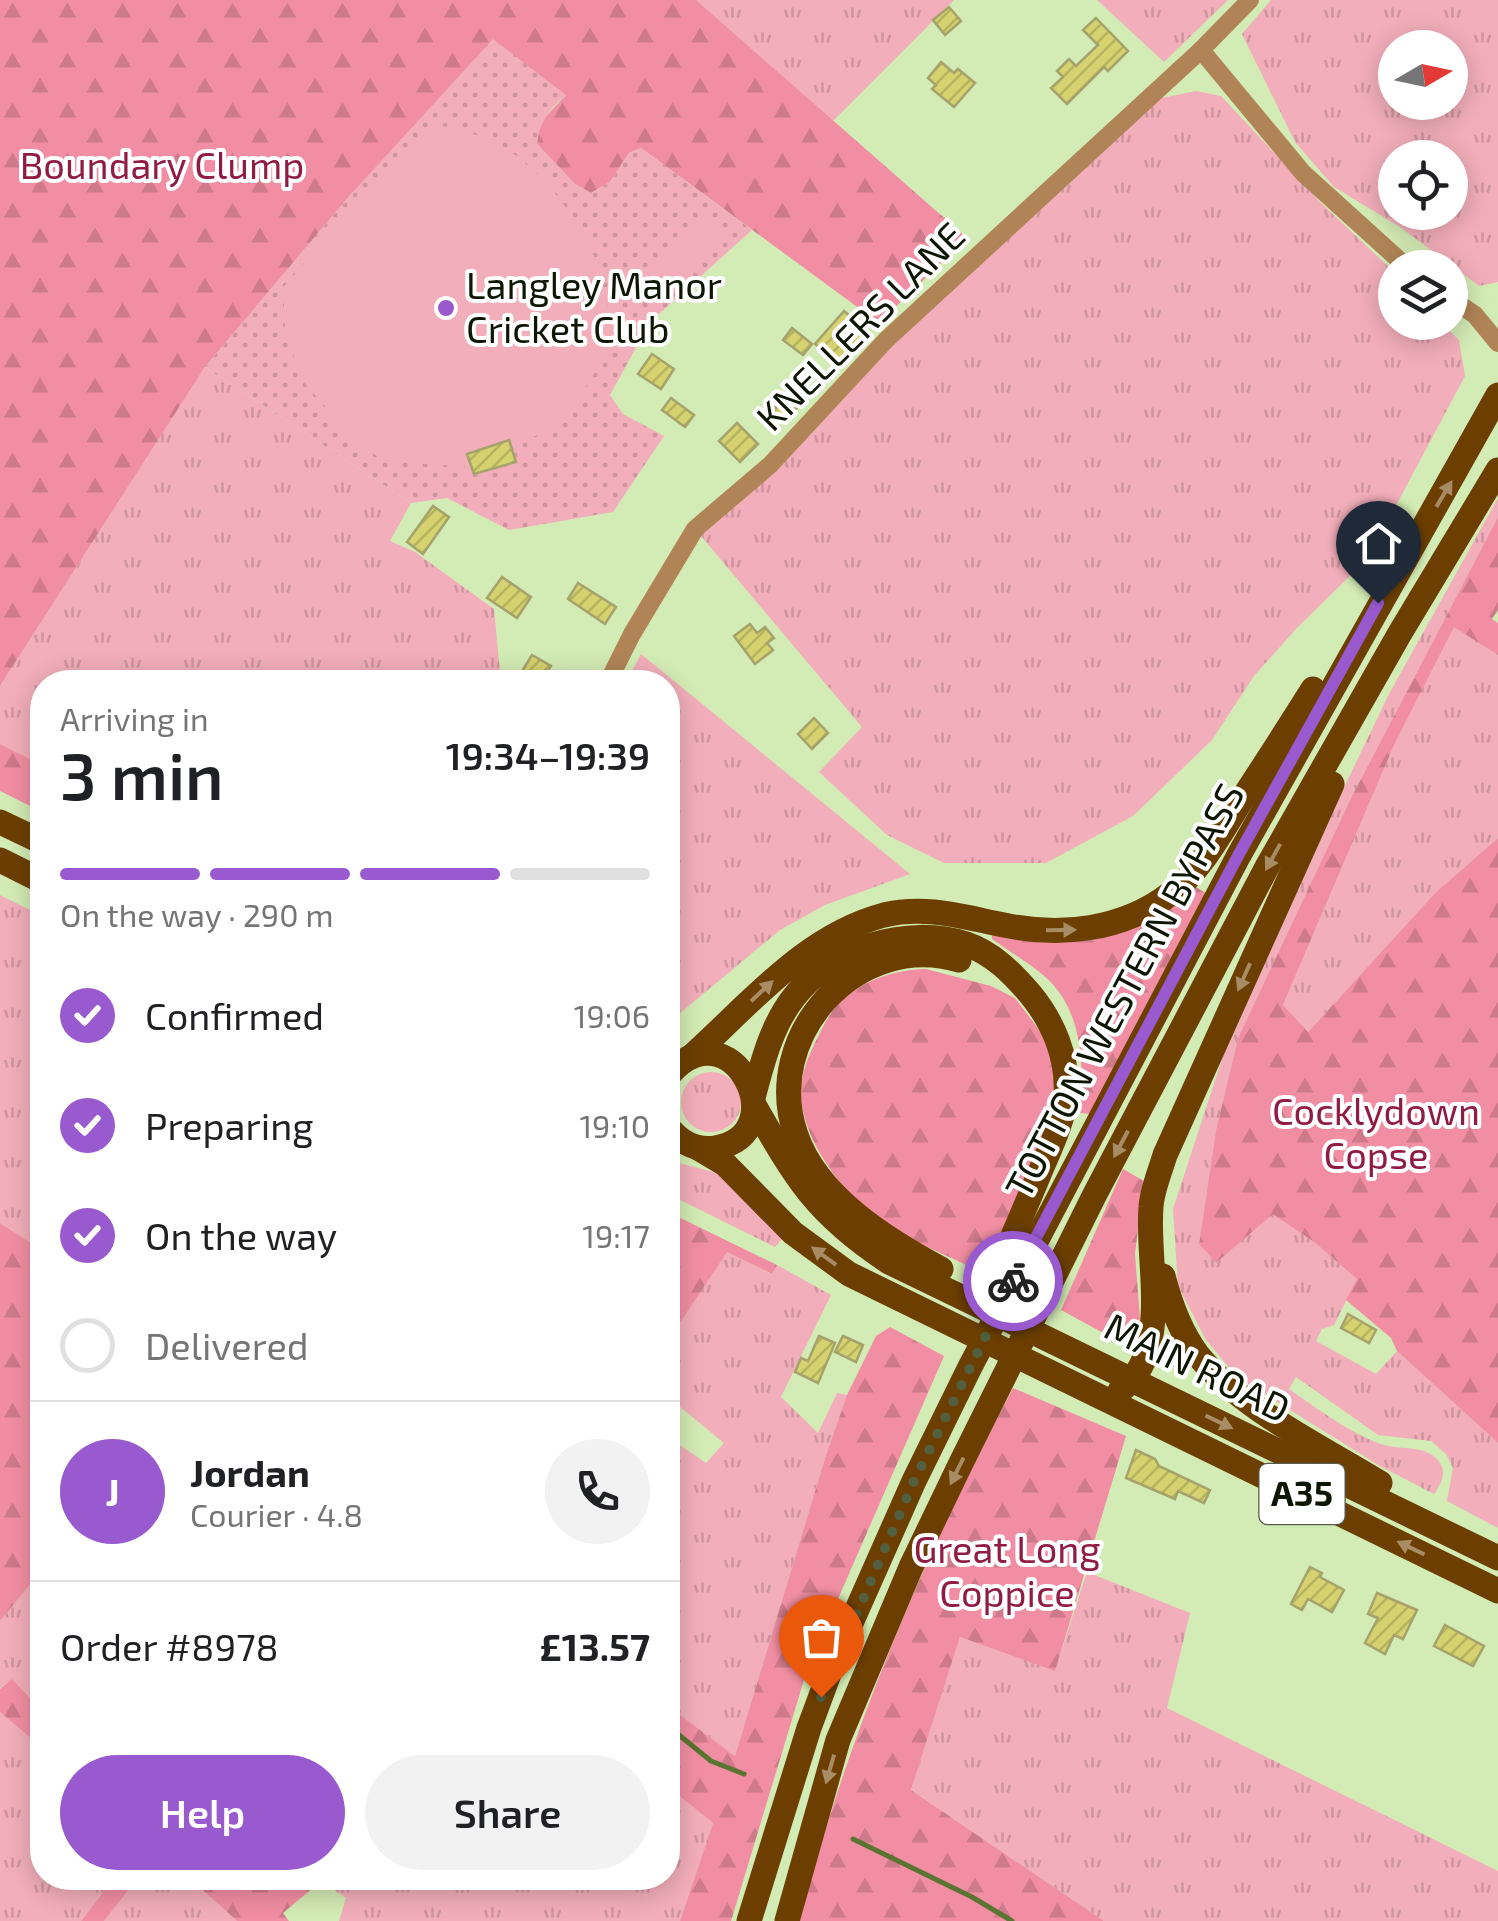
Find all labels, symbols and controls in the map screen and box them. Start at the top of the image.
north arrow [1378,30,1468,120]
map controls [1378,30,1468,340]
button: locate [1378,140,1468,230]
park label: Boundary Clump [20,141,304,187]
street label: KNELLERS LANE [746,212,973,439]
button: layers [1378,250,1468,340]
place label: Langley Manor Cricket Club [466,261,722,351]
marker: Langley Manor Cricket Club [435,297,457,319]
one-way arrow [1435,480,1452,508]
pin [1336,501,1421,604]
icon: home [1351,516,1406,571]
text: Arriving in [60,699,209,737]
text: 19:34–19:39 [446,732,650,778]
text: 3 min [60,735,224,813]
street label: TOTTON WESTERN BYPASS [994,775,1252,1205]
one-way arrow [1265,843,1283,871]
text: On the way · 290 m [60,895,334,933]
one-way arrow [1046,921,1078,937]
one-way arrow [1235,963,1252,992]
one-way arrow [750,980,774,1003]
icon: check [60,988,115,1043]
text: Confirmed [145,992,324,1038]
text: 19:06 [574,996,650,1034]
park label: Cocklydown Copse [1272,1087,1480,1177]
icon: check [60,1098,115,1153]
text: Preparing [145,1102,313,1148]
text: 19:10 [579,1106,650,1144]
one-way arrow [1113,1130,1130,1159]
icon: check [60,1208,115,1263]
text: On the way [145,1212,337,1258]
text: 19:17 [582,1216,650,1254]
courier [963,1231,1063,1331]
one-way arrow [811,1247,837,1266]
icon: bike [986,1254,1041,1309]
street label: MAIN ROAD [1098,1302,1298,1431]
text: Delivered [145,1322,309,1368]
one-way arrow [1205,1413,1234,1430]
button: phone [545,1439,650,1544]
text: Jordan [190,1449,310,1495]
one-way arrow [949,1456,966,1485]
road number: A35 [1260,1464,1344,1524]
text: J [105,1468,120,1514]
text: Courier · 4.8 [190,1495,363,1533]
park label: Great Long Coppice [913,1525,1101,1615]
one-way arrow [1396,1540,1425,1557]
pin [779,1595,864,1698]
icon: bag [794,1610,849,1665]
text: Order #8978 [60,1623,279,1669]
text: £13.57 [539,1623,650,1669]
one-way arrow [821,1754,837,1785]
button: Help [60,1755,345,1870]
button: Share [365,1755,650,1870]

